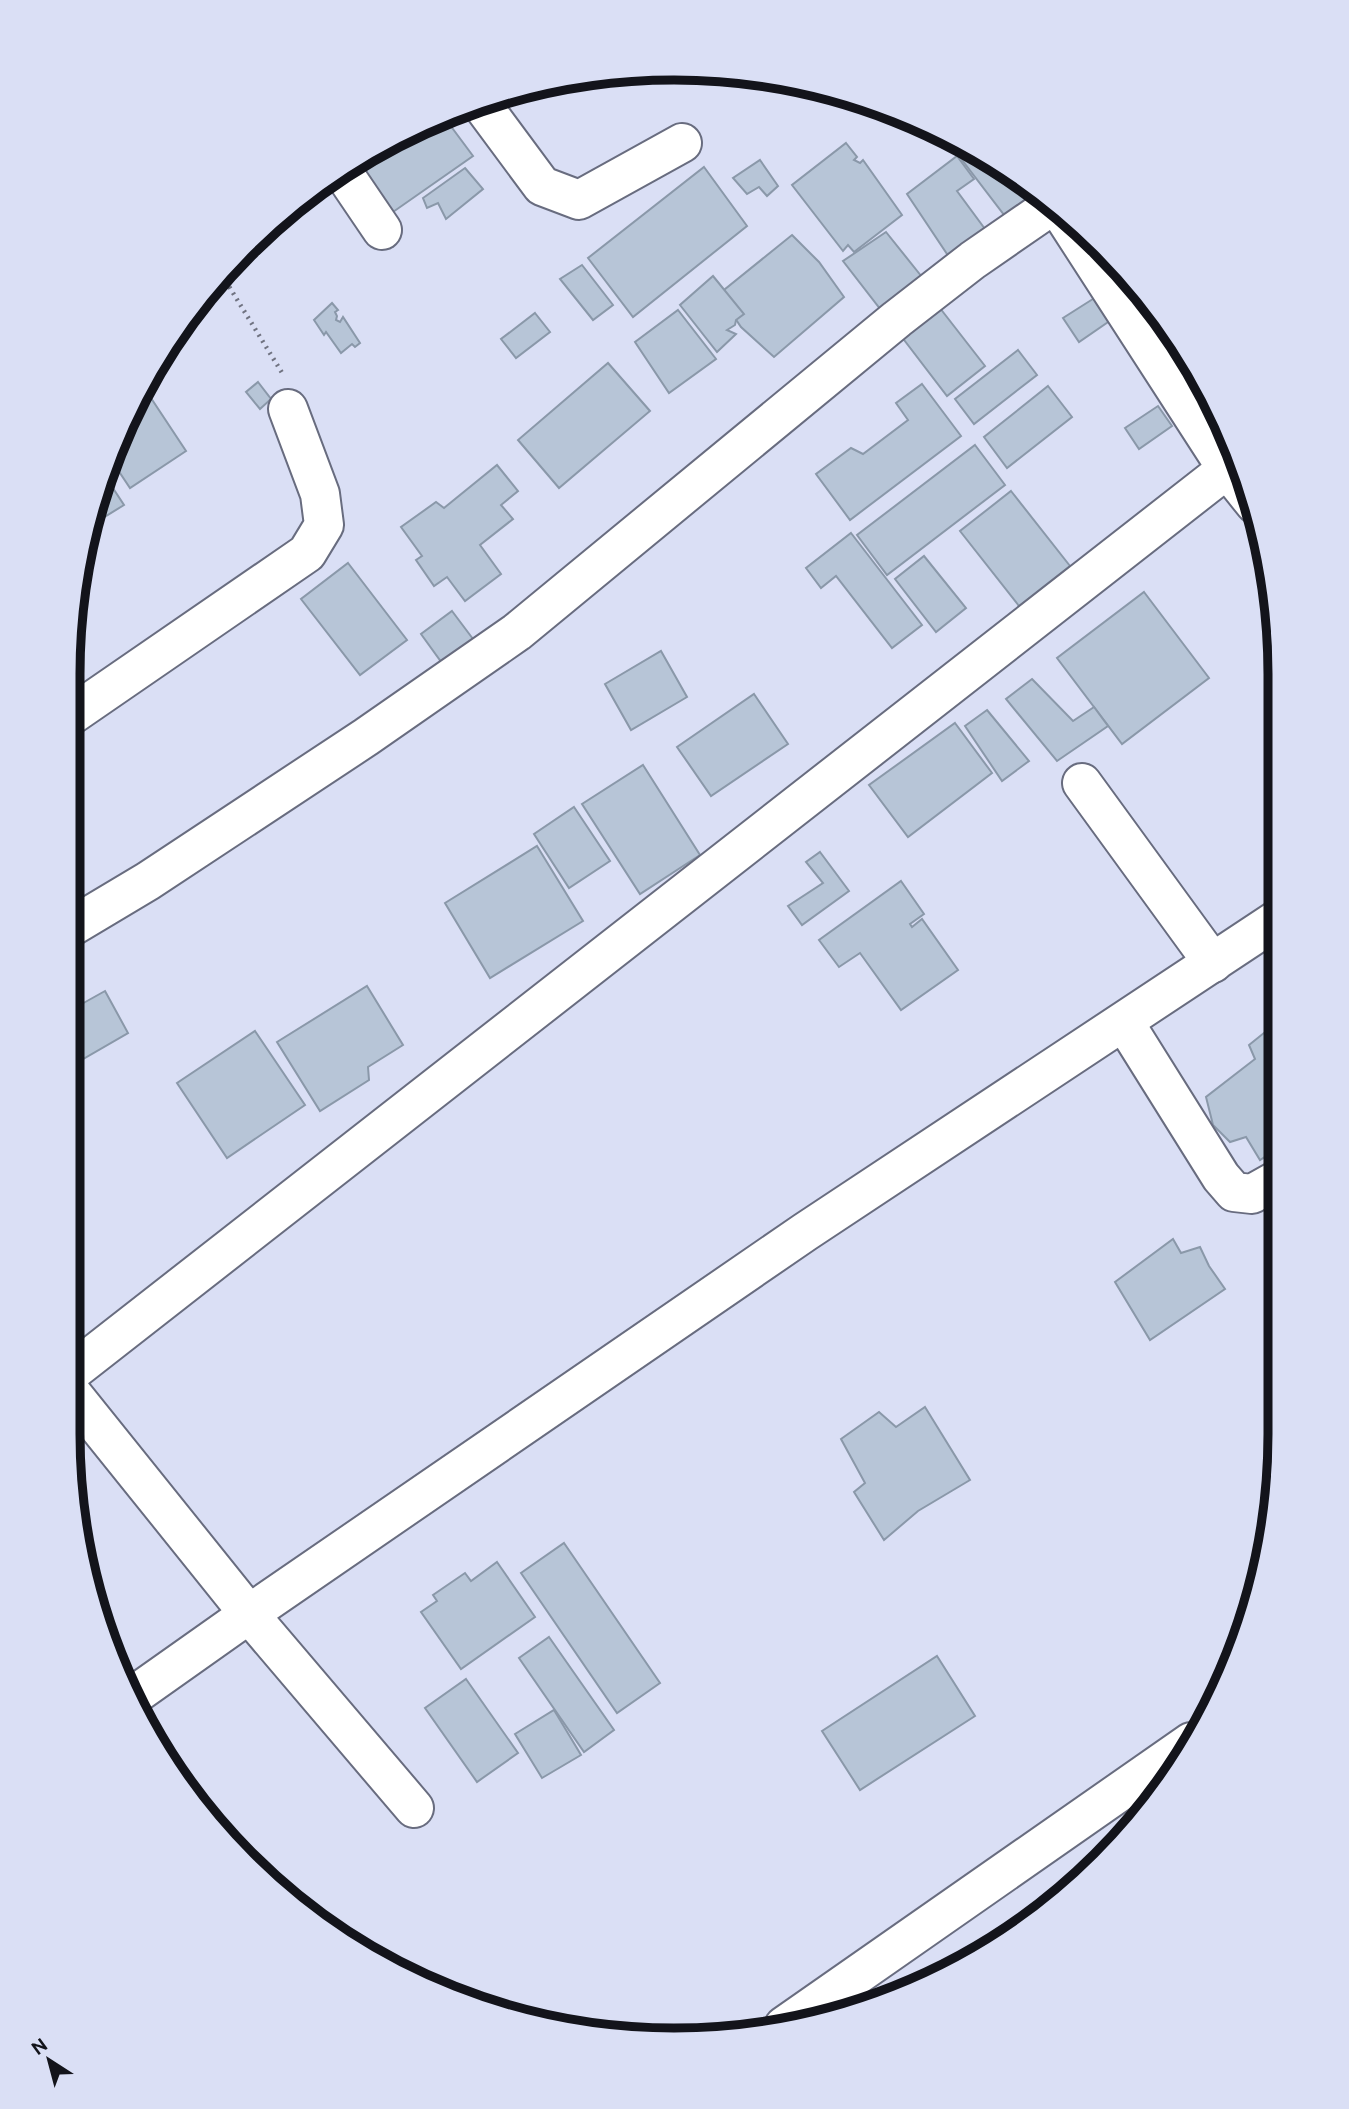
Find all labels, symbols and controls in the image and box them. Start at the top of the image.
north arrow [14,2025,84,2095]
text: N [27,2033,51,2059]

